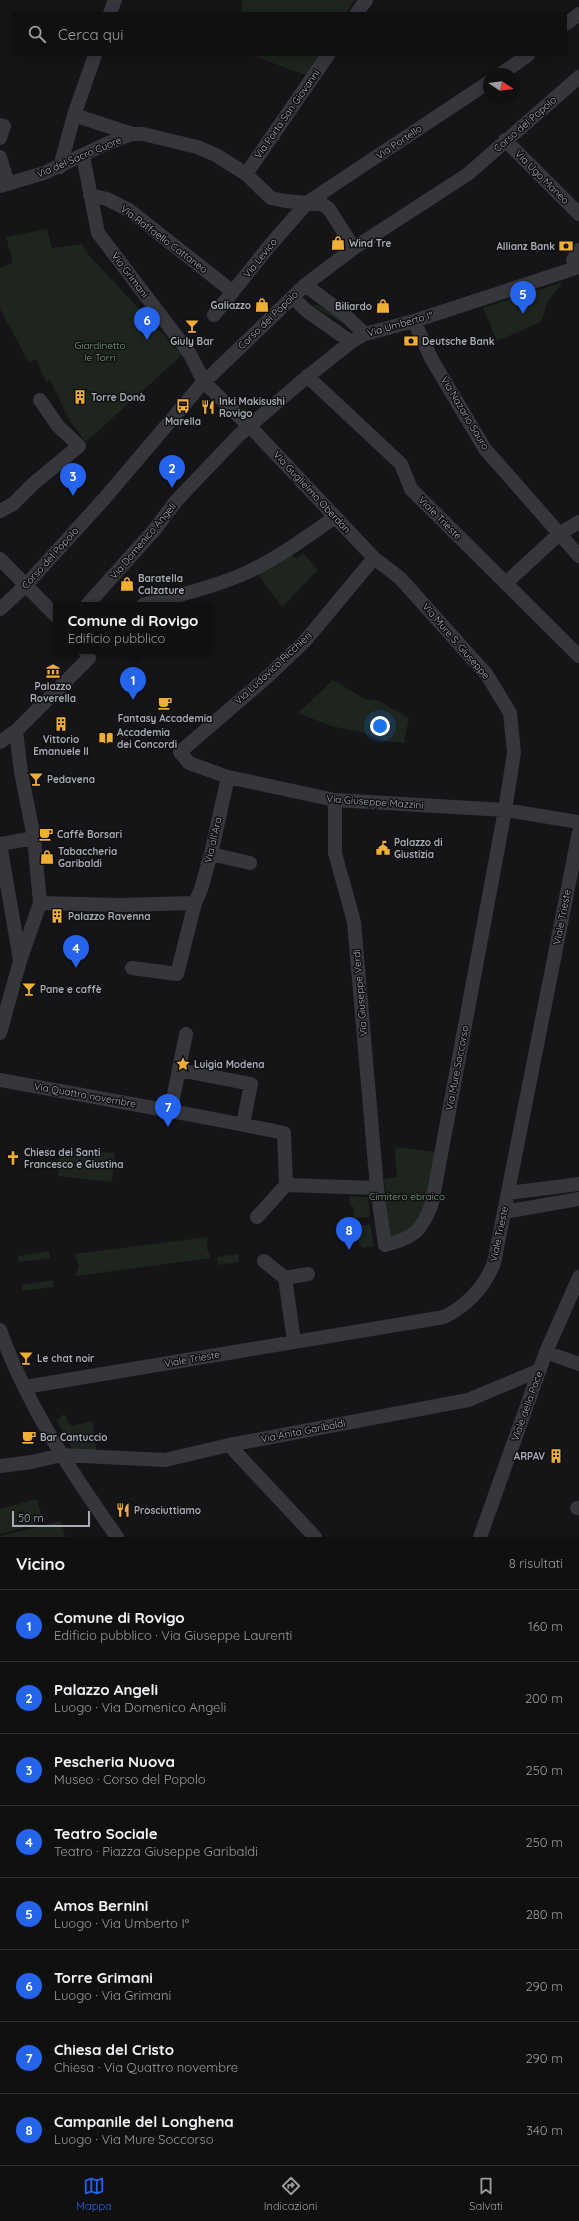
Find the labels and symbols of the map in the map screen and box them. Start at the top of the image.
street label: Via Porta San Giovanni [251,67,323,161]
north arrow [483,68,519,104]
street label: Corso del Popolo [491,93,559,155]
street label: Via Portello [373,122,425,162]
street label: Via del Sacro Cuore [35,133,124,181]
street label: Via Ugo Maneo [512,147,572,207]
street label: Via Raffaello Cattaneo [118,202,210,276]
shop icon: Wind Tre [330,235,346,251]
street label: Via Levico [240,236,280,280]
place label: Wind Tre [349,237,392,250]
bank icon: Allianz Bank [558,238,574,254]
place label: Allianz Bank [496,240,555,253]
street label: Via Grimani [109,250,151,300]
pin: 5 [510,281,536,314]
street label: Corso del Popolo [235,288,301,352]
shop icon: Galiazzo [254,297,270,313]
shop icon: Biliardo [375,298,391,314]
place label: Galiazzo [210,299,251,312]
place label: Biliardo [335,300,372,313]
pin: 6 [134,307,160,340]
street label: Via Umberto I° [366,308,435,340]
bar icon: Giuly Bar [184,318,200,334]
bank icon: Deutsche Bank [403,333,419,349]
place label: Giuly Bar [170,335,214,348]
place label: Deutsche Bank [422,335,495,348]
park label: Giardinetto le Torri [74,339,126,364]
street label: Via Nazario Sauro [438,374,492,452]
building icon: Torre Donà [72,389,88,405]
place label: Torre Donà [91,391,145,404]
place label: Inki Makisushi Rovigo [219,395,285,420]
bus stop icon: Marella [175,398,191,414]
restaurant icon: Inki Makisushi Rovigo [200,399,216,415]
place label: Marella [165,415,201,428]
street label: Via Guglielmo Oberdan [271,448,353,536]
pin: 2 [159,455,185,488]
pin: 3 [60,463,86,496]
street label: Viale Trieste [416,494,465,543]
street label: Via Domenico Angeli [107,500,179,582]
street label: Corso del Popolo [19,524,81,592]
place label: Baratella Calzature [138,572,184,597]
shop icon: Baratella Calzature [119,576,135,592]
street label: Via Mure S. Giuseppe [419,600,493,682]
street label: Via Ludovico Ricchieri [232,629,314,707]
museum icon: Palazzo Roverella [45,663,61,679]
pin: 1 [120,667,146,700]
place label: Palazzo Roverella [30,680,76,705]
cafe icon: Fantasy Accademia [157,695,173,711]
place label: Fantasy Accademia [118,712,212,725]
building icon: Vittorio Emanuele II [53,716,69,732]
your location [370,716,390,736]
place label: Accademia dei Concordi [117,726,177,751]
library icon: Accademia dei Concordi [98,730,114,746]
place label: Vittorio Emanuele II [33,733,89,758]
bar icon: Pedavena [28,771,44,787]
place label: Pedavena [47,773,95,786]
street label: Via Giuseppe Mazzini [326,792,424,812]
street label: Via all'Ara [201,816,225,864]
cafe icon: Caffè Borsari [38,826,54,842]
place label: Caffè Borsari [57,828,122,841]
place label: Palazzo di Giustizia [394,836,443,861]
public building icon: Palazzo di Giustizia [375,840,391,856]
place label: Tabaccheria Garibaldi [58,845,117,870]
shop icon: Tabaccheria Garibaldi [39,849,55,865]
street label: Viale Trieste [550,888,574,946]
building icon: Palazzo Ravenna [49,908,65,924]
place label: Palazzo Ravenna [68,910,151,923]
pin: 4 [63,935,89,968]
street label: Via Giuseppe Verdi [350,949,370,1037]
bar icon: Pane e caffè [21,981,37,997]
place label: Pane e caffè [40,983,102,996]
street label: Via Mure Soccorso [442,1024,472,1112]
place icon: Luigia Modena [175,1056,191,1072]
place label: Luigia Modena [194,1058,265,1071]
street label: Via Quattro novembre [33,1080,137,1110]
pin: 7 [155,1094,181,1127]
place label: Chiesa dei Santi Francesco e Giustina [24,1146,124,1171]
church icon: Chiesa dei Santi Francesco e Giustina [5,1150,21,1166]
park label: Cimitero ebraico [369,1190,445,1203]
street label: Viale Trieste [487,1205,511,1263]
pin: 8 [336,1217,362,1250]
street label: Viale Trieste [163,1348,221,1370]
bar icon: Le chat noir [18,1350,34,1366]
place label: Le chat noir [37,1352,95,1365]
street label: Viale della Pace [508,1369,546,1443]
street label: Via Anita Garibaldi [260,1416,346,1446]
cafe icon: Bar Cantuccio [21,1429,37,1445]
place label: Bar Cantuccio [40,1431,107,1444]
building icon: ARPAV [548,1448,564,1464]
place label: ARPAV [514,1450,545,1463]
restaurant icon: Prosciuttiamo [115,1502,131,1518]
place label: Prosciuttiamo [134,1504,201,1517]
scale bar [12,1509,90,1528]

